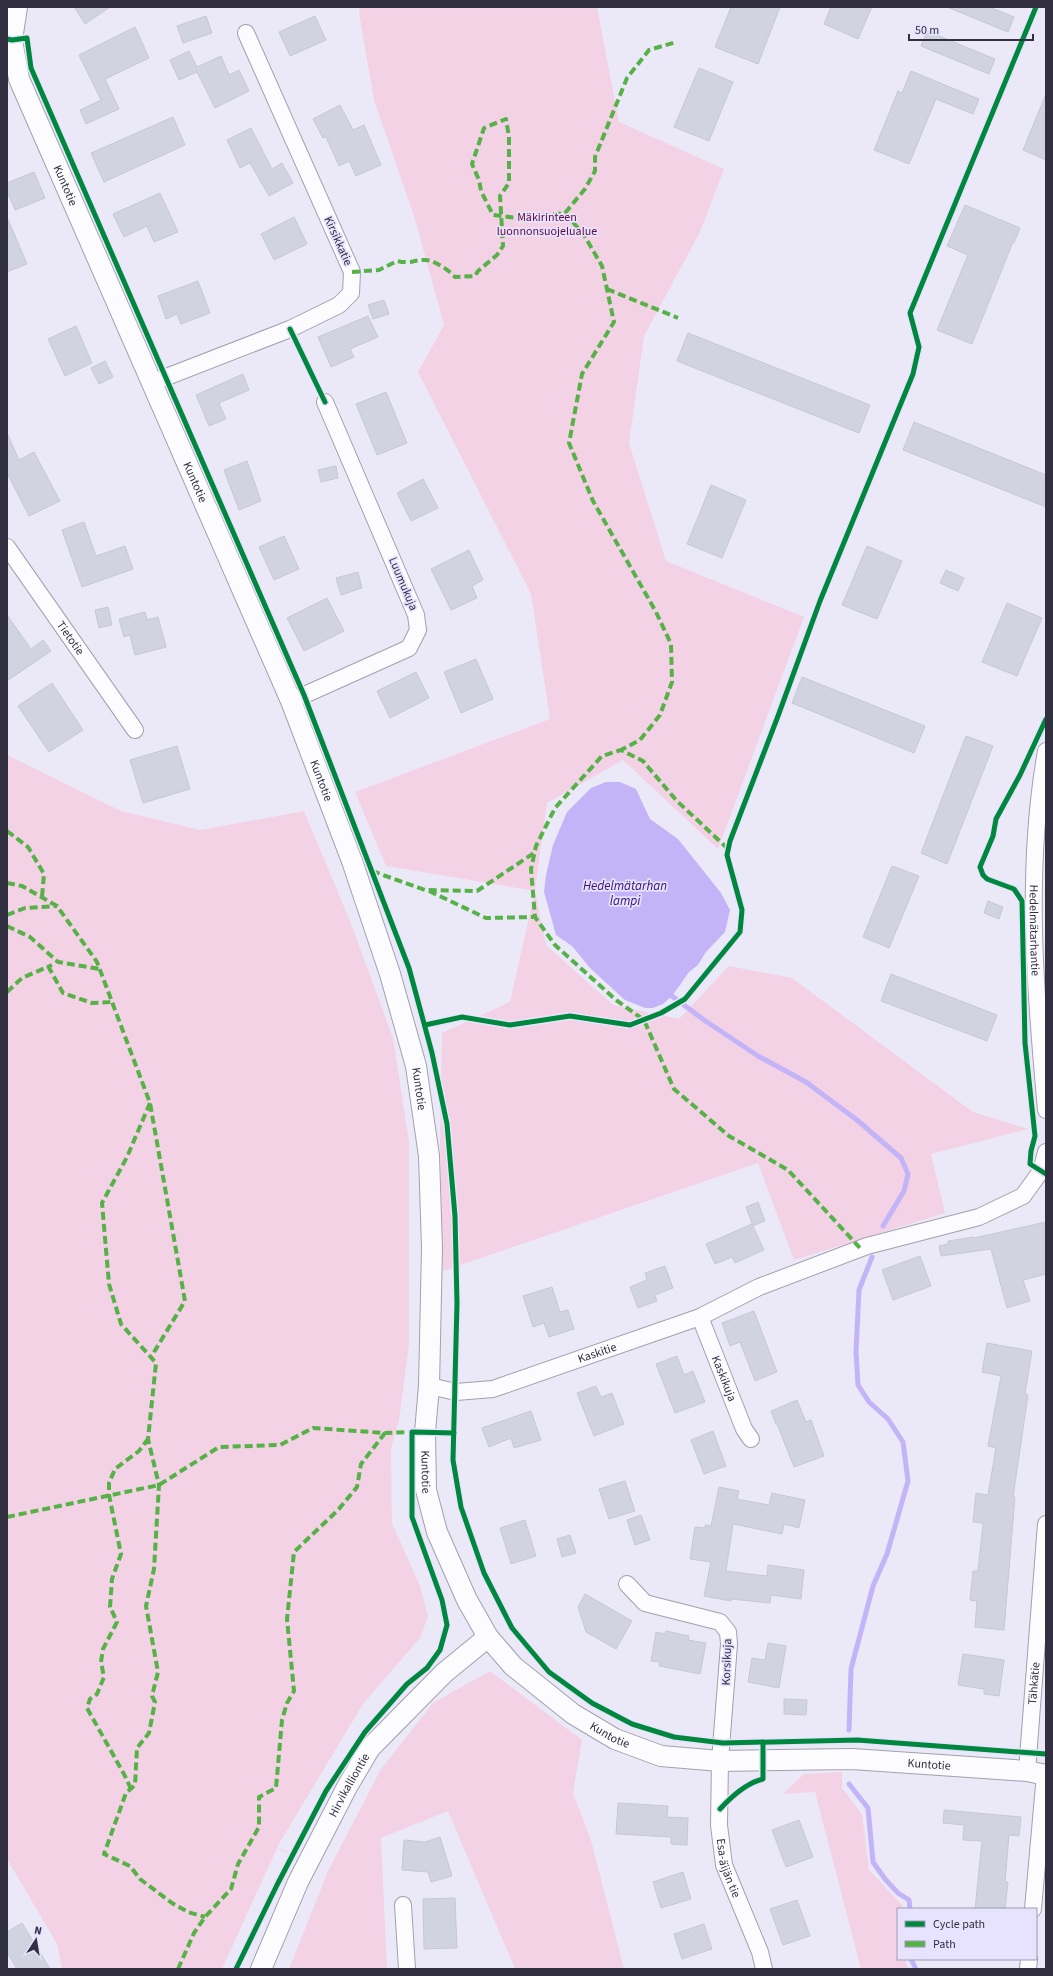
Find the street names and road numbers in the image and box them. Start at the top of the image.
street label: Kuntotie [49,162,82,208]
street label: Kirsikkatie [320,214,356,269]
street label: Kuntotie [179,459,212,505]
street label: Luumukuja [384,555,422,613]
street label: Tietotie [53,617,89,659]
street label: Kuntotie [306,757,337,804]
street label: Hedelmätarhantie [1025,884,1044,977]
street label: Kuntotie [408,1066,431,1111]
street label: Kaskitie [575,1338,619,1367]
street label: Kaskikuja [707,1353,741,1404]
street label: Kuntotie [417,1450,435,1496]
street label: Korsikuja [718,1638,736,1686]
street label: Tähkätie [1024,1661,1044,1705]
street label: Kuntotie [587,1717,632,1752]
street label: Hirvikalliontie [324,1750,374,1820]
street label: Kuntotie [907,1754,951,1774]
street label: Esa-äijän tie [712,1838,745,1900]

